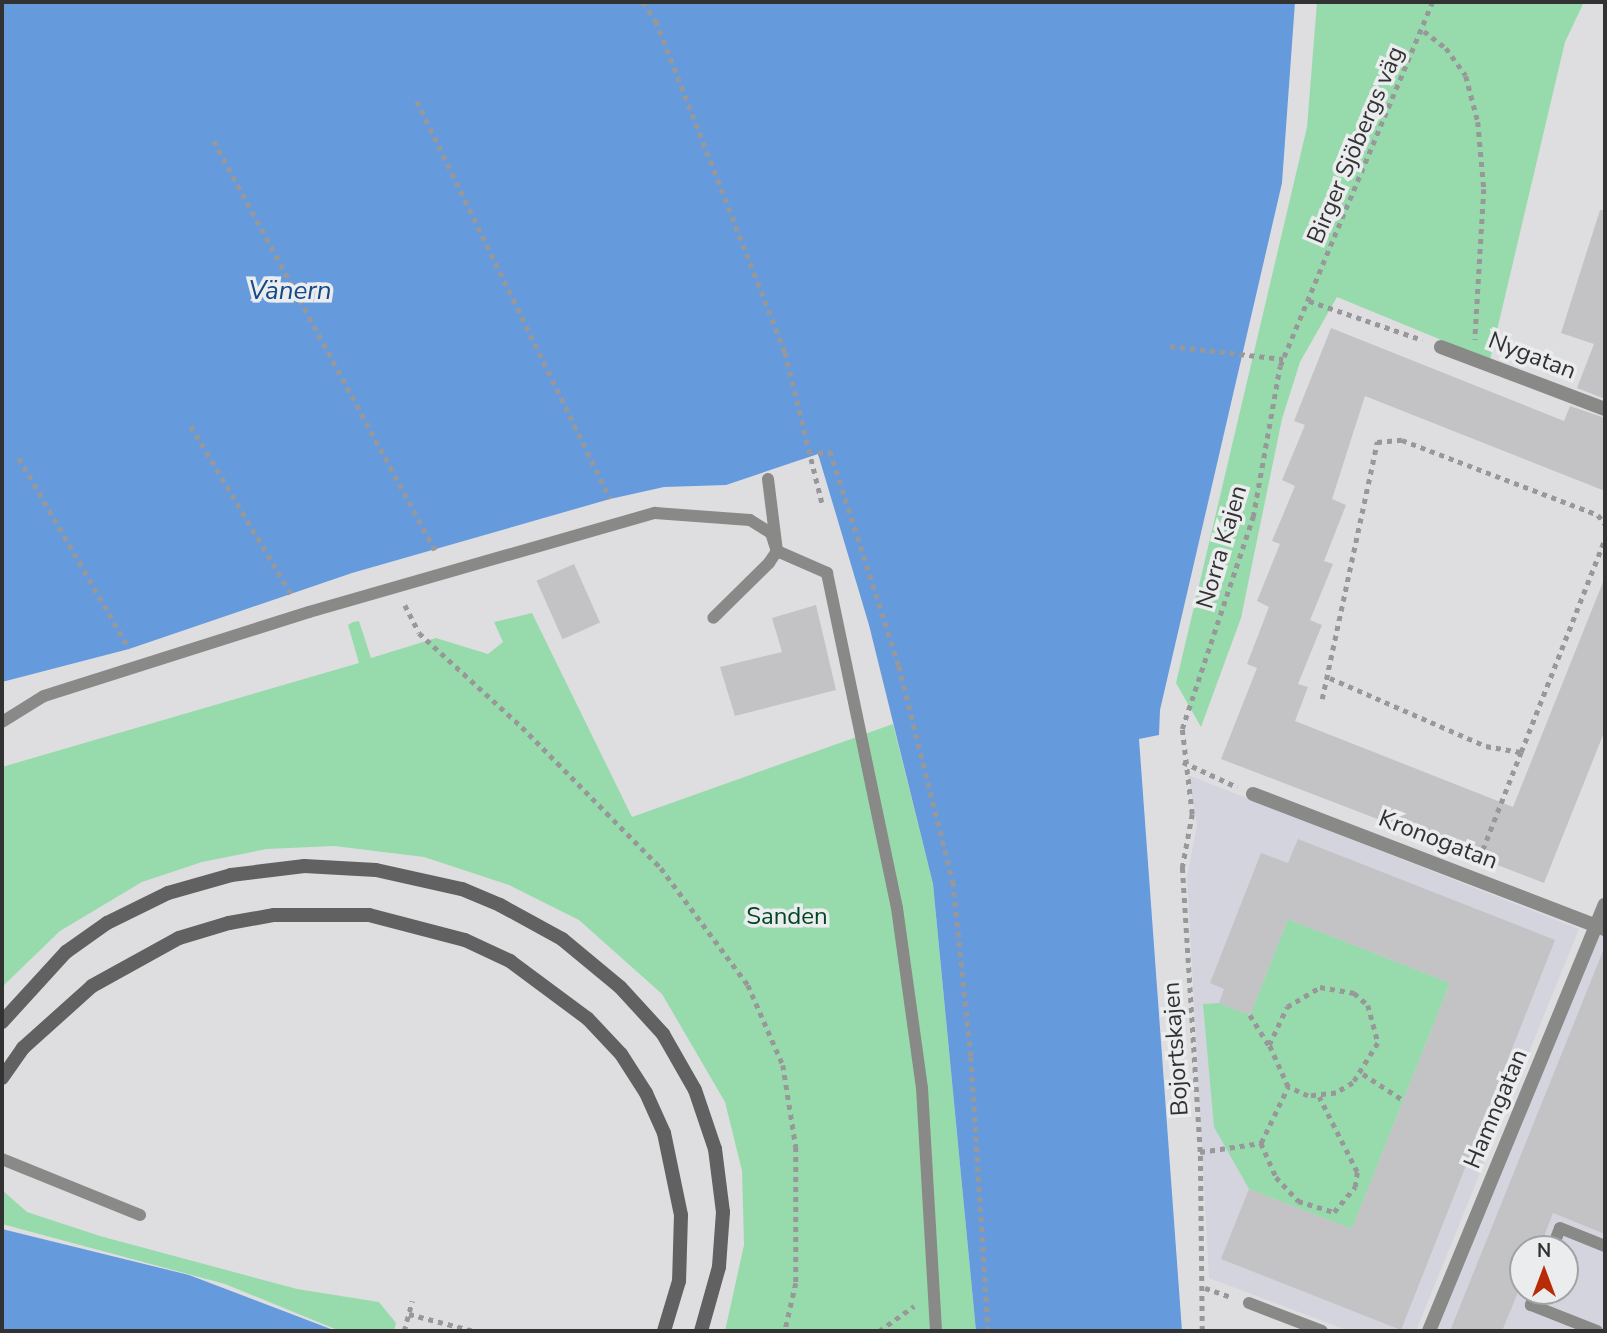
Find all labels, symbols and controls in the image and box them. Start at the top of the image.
street label: Birger Sjöbergs väg [1301,42,1411,248]
water label: Vänern [249,275,331,307]
street label: Nygatan [1484,326,1580,386]
street label: Norra Kajen [1191,482,1253,612]
street label: Kronogatan [1374,804,1502,876]
park label: Sanden [746,903,828,931]
street label: Bojortskajen [1157,981,1195,1117]
street label: Hamngatan [1458,1045,1534,1173]
north arrow [1509,1235,1579,1305]
text: N [1537,1238,1551,1264]

